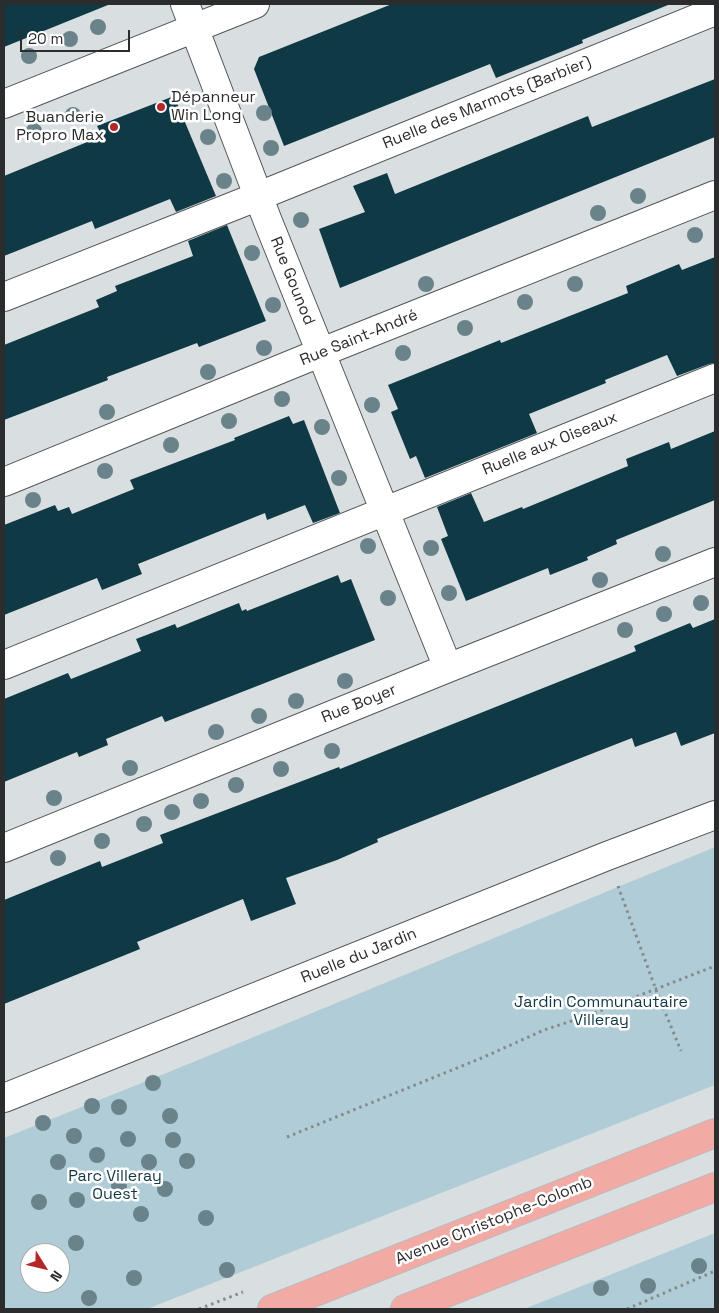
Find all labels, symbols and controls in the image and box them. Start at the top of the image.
scale bar [22,20,132,52]
text: 20 m [28,29,63,48]
street label: Ruelle des Marmots (Barbier) [380,52,594,154]
place label: Dépanneur Win Long [171,88,255,126]
marker: Dépanneur Win Long [155,101,167,113]
place label: Buanderie Propro Max [16,108,104,146]
marker: Buanderie Propro Max [108,121,120,133]
street label: Rue Gounod [266,234,318,328]
street label: Rue Saint-André [297,306,421,370]
street label: Ruelle aux Oiseaux [480,408,620,480]
street label: Rue Boyer [319,680,399,728]
street label: Ruelle du Jardin [298,924,420,988]
park label: Jardin Communautaire Villeray [514,993,688,1031]
park label: Parc Villeray Ouest [68,1167,162,1205]
street label: Avenue Christophe-Colomb [393,1173,595,1269]
north arrow [20,1243,70,1293]
text: N [46,1267,66,1285]

